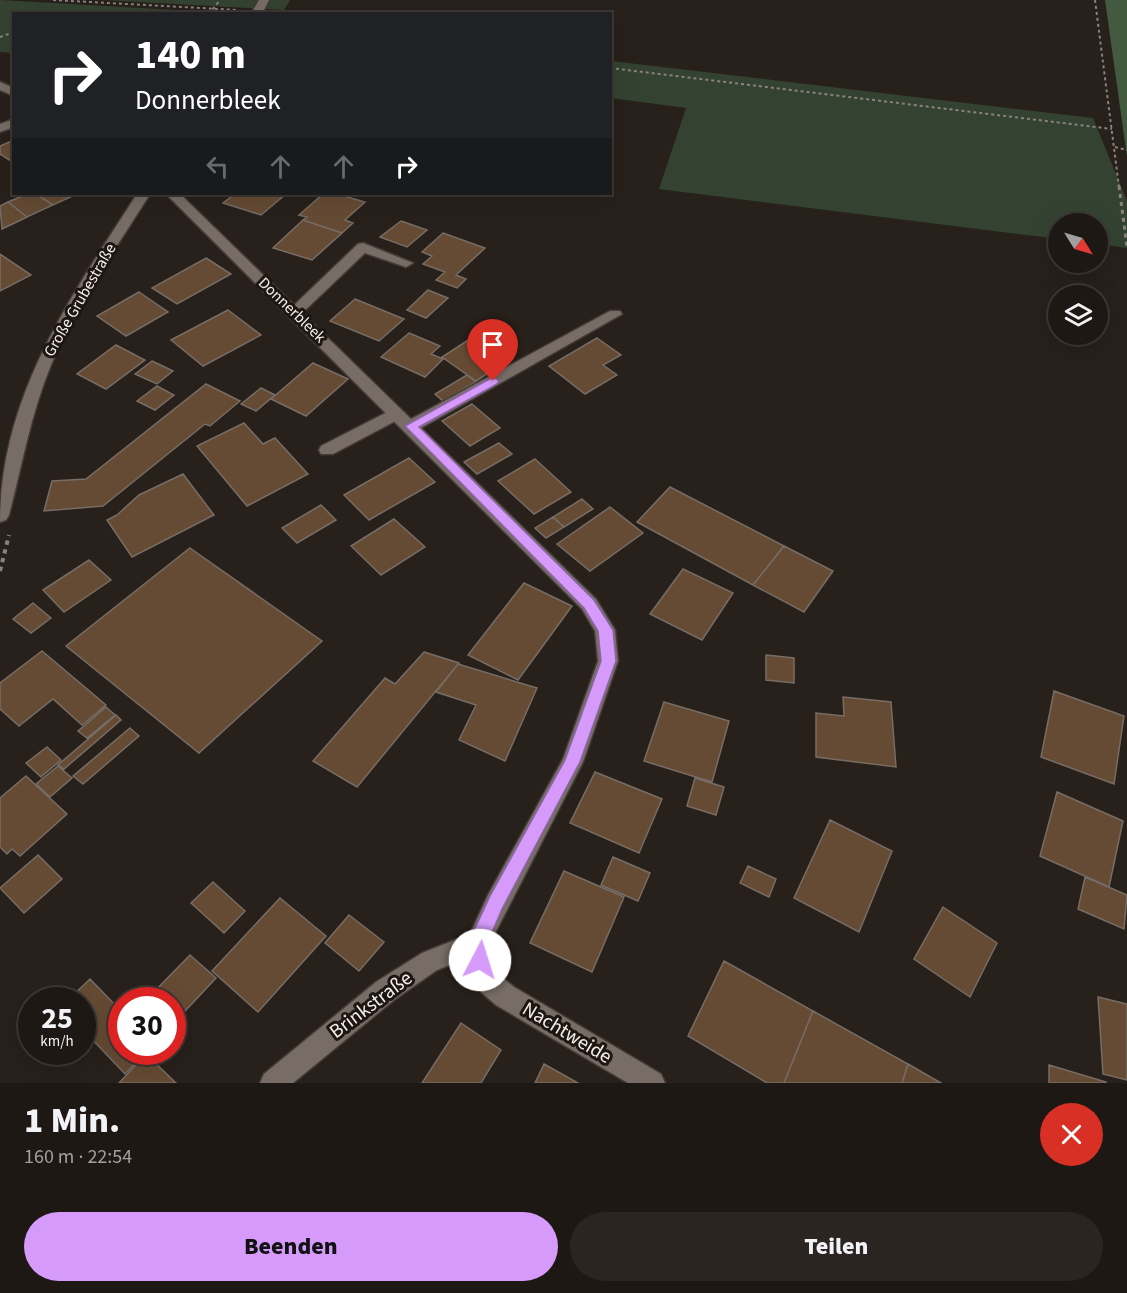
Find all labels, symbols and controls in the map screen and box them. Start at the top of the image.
text: 140 m [135,25,246,85]
icon: right [36,36,114,114]
text: Donnerbleek [135,81,281,120]
icon: left [201,150,234,183]
icon: ahead [264,150,297,183]
icon: ahead [327,150,360,183]
icon: right [390,150,423,183]
north arrow [1048,213,1108,273]
map controls [1048,213,1108,345]
street label: Große Grubestraße [39,239,121,361]
street label: Donnerbleek [253,272,331,348]
button: layers [1048,285,1108,345]
pin [467,319,518,381]
icon: arrive [476,328,509,361]
position arrow [448,928,512,992]
street label: Brinkstraße [324,965,418,1045]
speed limit sign: 30 [108,987,186,1065]
street label: Nachtweide [517,995,617,1071]
text: 25 [41,997,73,1040]
text: km/h [40,1031,74,1052]
text: 1 Min. [24,1095,120,1146]
button: close [1040,1103,1103,1166]
text: 160 m · 22:54 [24,1143,132,1171]
button: Beenden [24,1212,558,1281]
button: Teilen [570,1212,1103,1281]

